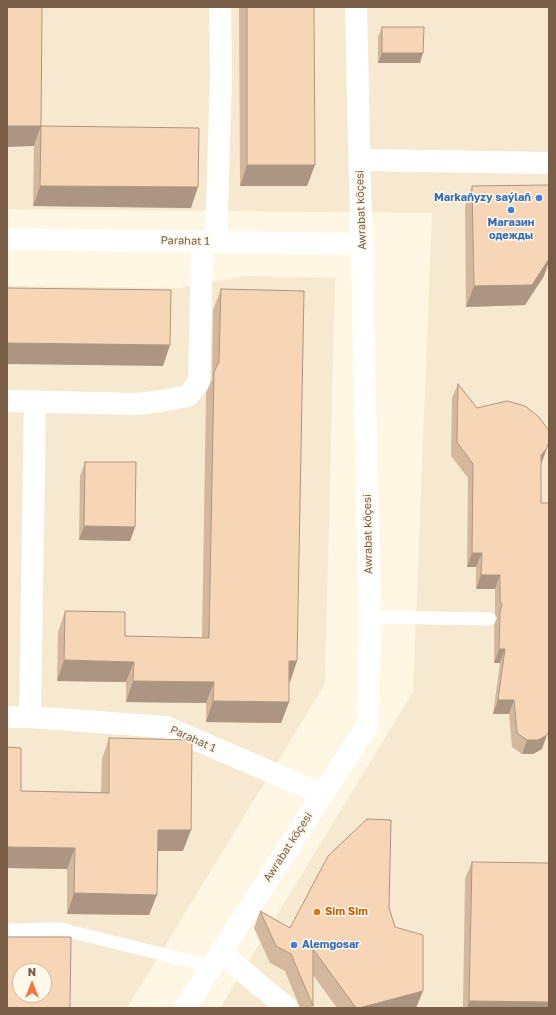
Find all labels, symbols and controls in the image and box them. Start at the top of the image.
street label: Awrabat köçesi [353,170,369,250]
place label: Markaňyzy saýlaň [434,191,531,205]
marker: Markaňyzy saýlaň [534,193,544,203]
marker: Магазин одежды [506,205,516,215]
place label: Магазин одежды [488,216,534,242]
street label: Parahat 1 [160,234,210,248]
street label: Awrabat köçesi [361,494,375,574]
street label: Parahat 1 [168,723,218,755]
street label: Awrabat köçesi [261,810,315,884]
place label: Sim Sim [325,905,368,919]
marker: Sim Sim [312,907,322,917]
place label: Alemgosar [302,938,360,952]
marker: Alemgosar [289,940,299,950]
north arrow [12,963,52,1003]
text: N [28,965,36,978]

